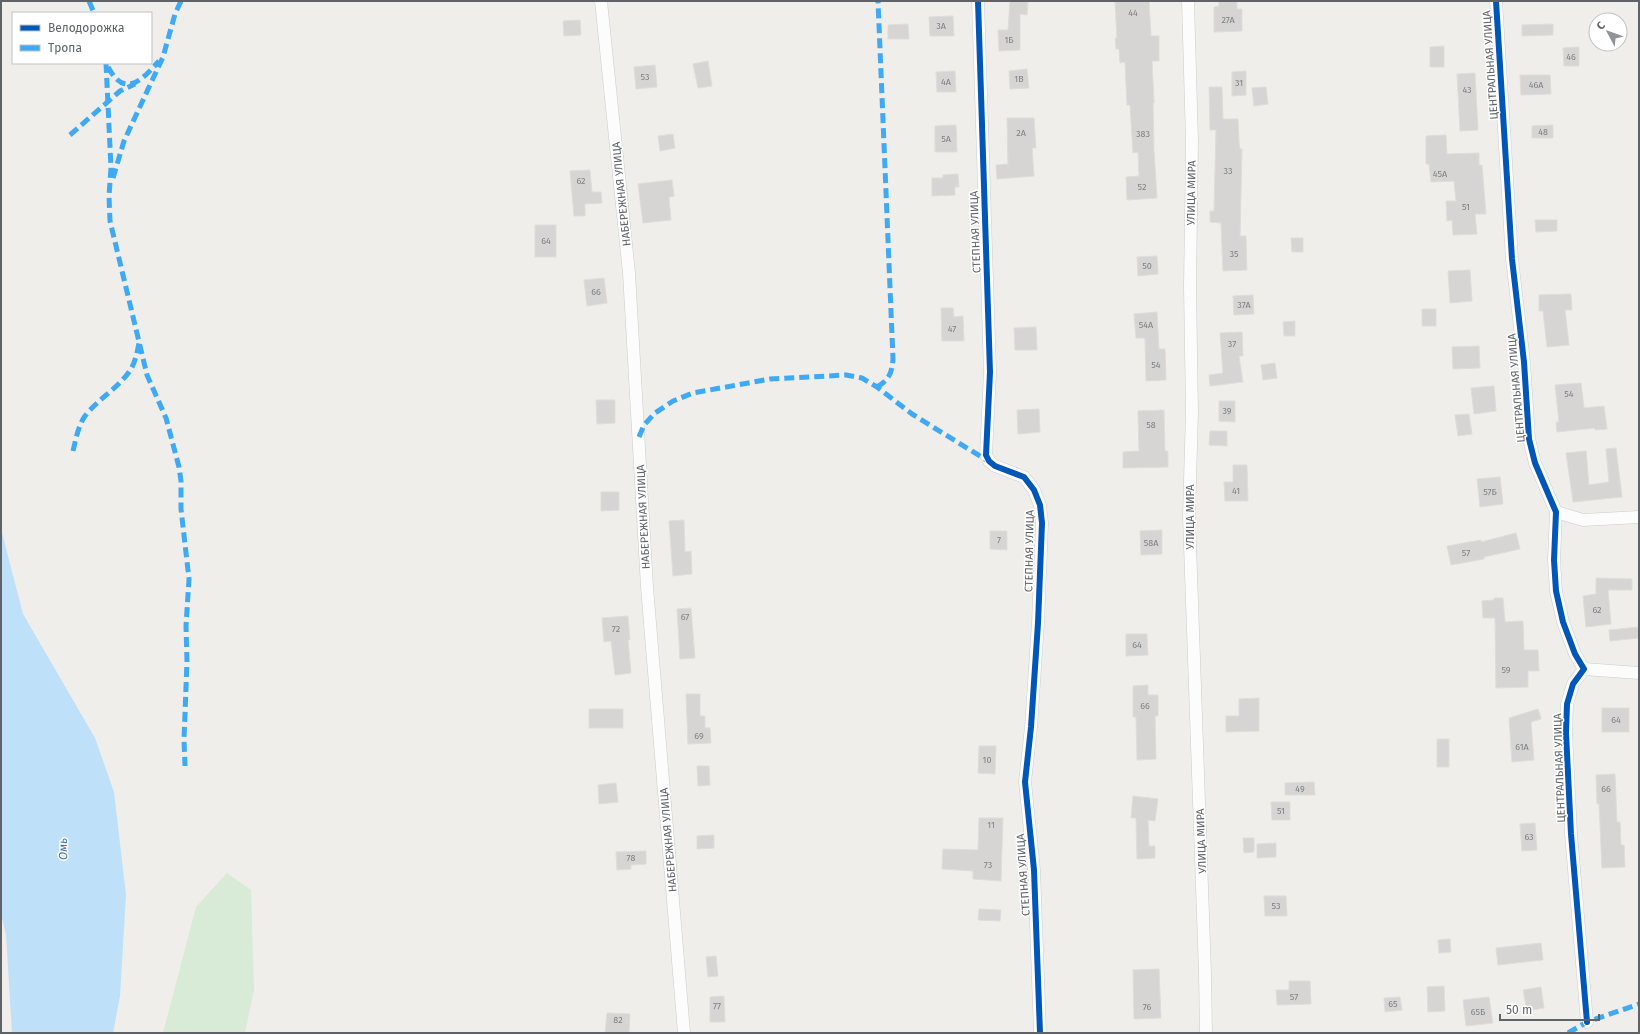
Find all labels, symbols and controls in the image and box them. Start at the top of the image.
house number: 44 [1128,8,1138,18]
street label: ЦЕНТРАЛЬНАЯ УЛИЦА [1480,9,1501,120]
legend [12,12,152,64]
north arrow [1588,12,1628,52]
house number: 27А [1221,15,1235,25]
text: С [1594,19,1608,32]
text: Велодорожка [48,21,124,35]
house number: 3А [936,21,947,31]
house number: 1Б [1004,35,1014,45]
text: Тропа [48,41,82,55]
house number: 46 [1566,52,1576,62]
house number: 53 [641,72,649,82]
house number: 1В [1014,74,1024,84]
house number: 4А [941,77,952,87]
house number: 31 [1235,78,1243,88]
house number: 46А [1529,80,1544,90]
house number: 43 [1462,85,1472,95]
house number: 48 [1538,127,1548,137]
house number: 2А [1016,128,1027,138]
house number: 383 [1136,129,1150,139]
house number: 5А [941,134,952,144]
street label: НАБЕРЕЖНАЯ УЛИЦА [609,140,633,247]
street label: УЛИЦА МИРА [1184,160,1199,226]
house number: 33 [1224,166,1232,176]
house number: 45А [1433,169,1448,179]
house number: 62 [576,176,586,186]
house number: 52 [1138,182,1146,192]
street label: СТЕПНАЯ УЛИЦА [968,190,983,273]
house number: 51 [1462,202,1470,212]
house number: 64 [541,236,551,246]
house number: 35 [1229,249,1239,259]
house number: 50 [1142,261,1152,271]
house number: 66 [591,287,601,297]
house number: 37А [1237,300,1252,310]
house number: 54А [1139,320,1154,330]
house number: 47 [948,324,956,334]
street label: ЦЕНТРАЛЬНАЯ УЛИЦА [1505,332,1528,443]
house number: 37 [1228,339,1236,349]
house number: 54 [1151,360,1161,370]
house number: 54 [1564,389,1574,399]
house number: 39 [1222,406,1232,416]
house number: 58 [1146,420,1156,430]
street label: НАБЕРЕЖНАЯ УЛИЦА [634,464,653,570]
street label: УЛИЦА МИРА [1184,484,1197,550]
house number: 41 [1232,486,1240,496]
house number: 57Б [1483,487,1497,497]
street label: СТЕПНАЯ УЛИЦА [1022,509,1037,592]
house number: 7 [997,535,1001,545]
house number: 58А [1144,538,1159,548]
house number: 57 [1462,548,1470,558]
house number: 62 [1592,605,1602,615]
house number: 67 [681,612,689,622]
house number: 72 [612,624,620,634]
house number: 64 [1132,640,1142,650]
house number: 59 [1501,665,1511,675]
house number: 66 [1140,701,1150,711]
street label: ЦЕНТРАЛЬНАЯ УЛИЦА [1551,712,1568,823]
house number: 64 [1611,715,1621,725]
house number: 69 [694,731,704,741]
house number: 61А [1515,742,1530,752]
house number: 10 [983,755,991,765]
house number: 49 [1295,784,1305,794]
house number: 66 [1601,784,1611,794]
street label: НАБЕРЕЖНАЯ УЛИЦА [657,787,680,893]
house number: 51 [1277,806,1285,816]
street label: УЛИЦА МИРА [1194,808,1209,874]
house number: 11 [987,820,995,830]
house number: 63 [1524,832,1534,842]
street label: СТЕПНАЯ УЛИЦА [1014,833,1033,917]
water label: Омь [56,838,70,860]
house number: 78 [627,853,635,863]
house number: 73 [984,860,992,870]
house number: 53 [1272,901,1280,911]
house number: 57 [1290,992,1298,1002]
scale bar [1500,996,1599,1022]
house number: 65 [1388,999,1398,1009]
house number: 77 [713,1001,721,1011]
house number: 76 [1143,1002,1151,1012]
text: 50 m [1506,1003,1532,1017]
house number: 65Б [1471,1007,1485,1017]
house number: 82 [613,1015,623,1025]

